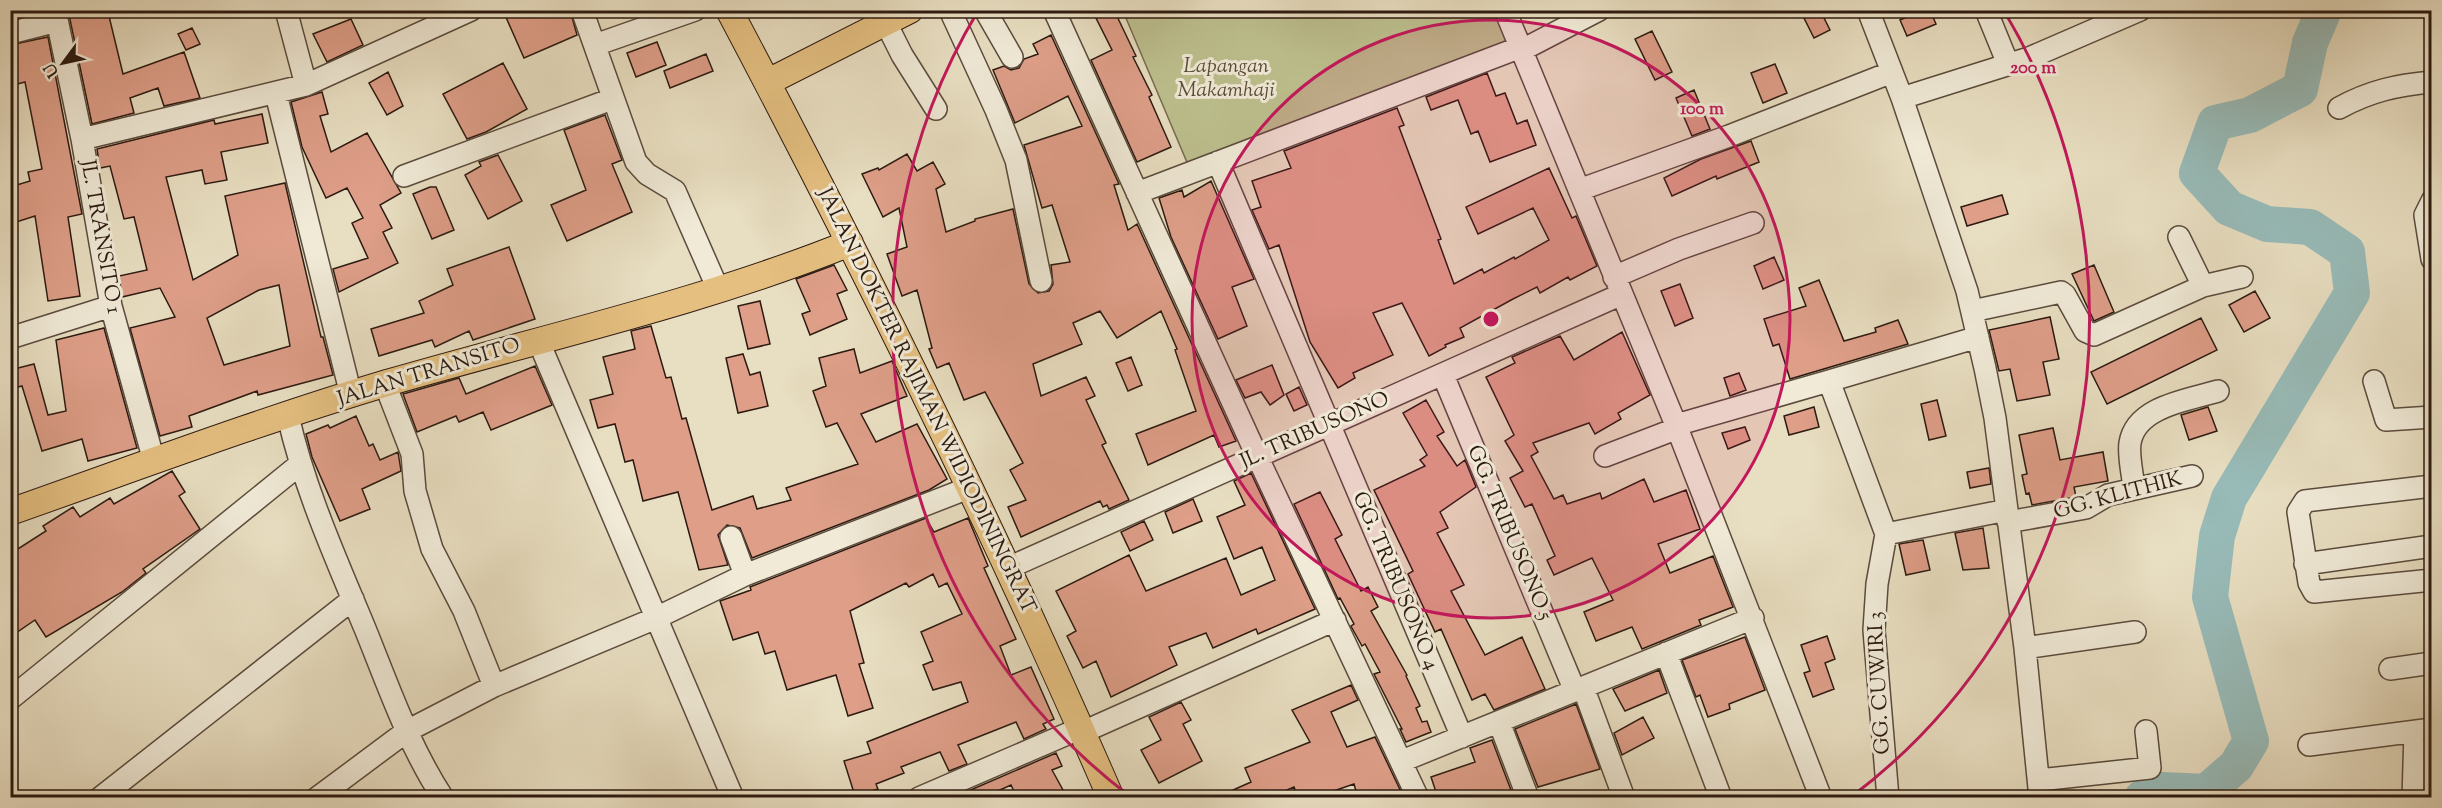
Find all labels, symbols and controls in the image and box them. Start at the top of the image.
north arrow [33,33,93,93]
park label: Lapangan Makamhaji [1177,52,1275,106]
text: 200 m [2010,56,2056,82]
text: U [39,57,66,82]
text: 100 m [1680,97,1724,123]
street label: JL. TRANSITO 1 [72,157,128,316]
street label: JALAN DOKTER RAJIMAN WIDIODININGRAT [809,182,1043,619]
centre of rings [1481,309,1501,329]
street label: JALAN TRANSITO [333,331,524,415]
street label: JL. TRIBUSONO [1235,385,1394,478]
street label: GG. TRIBUSONO 5 [1459,441,1559,625]
street label: GG. KLITHIK [2050,464,2186,528]
street label: GG. TRIBUSONO 4 [1344,487,1446,675]
street label: GG. CUWIRI 3 [1861,611,1899,755]

